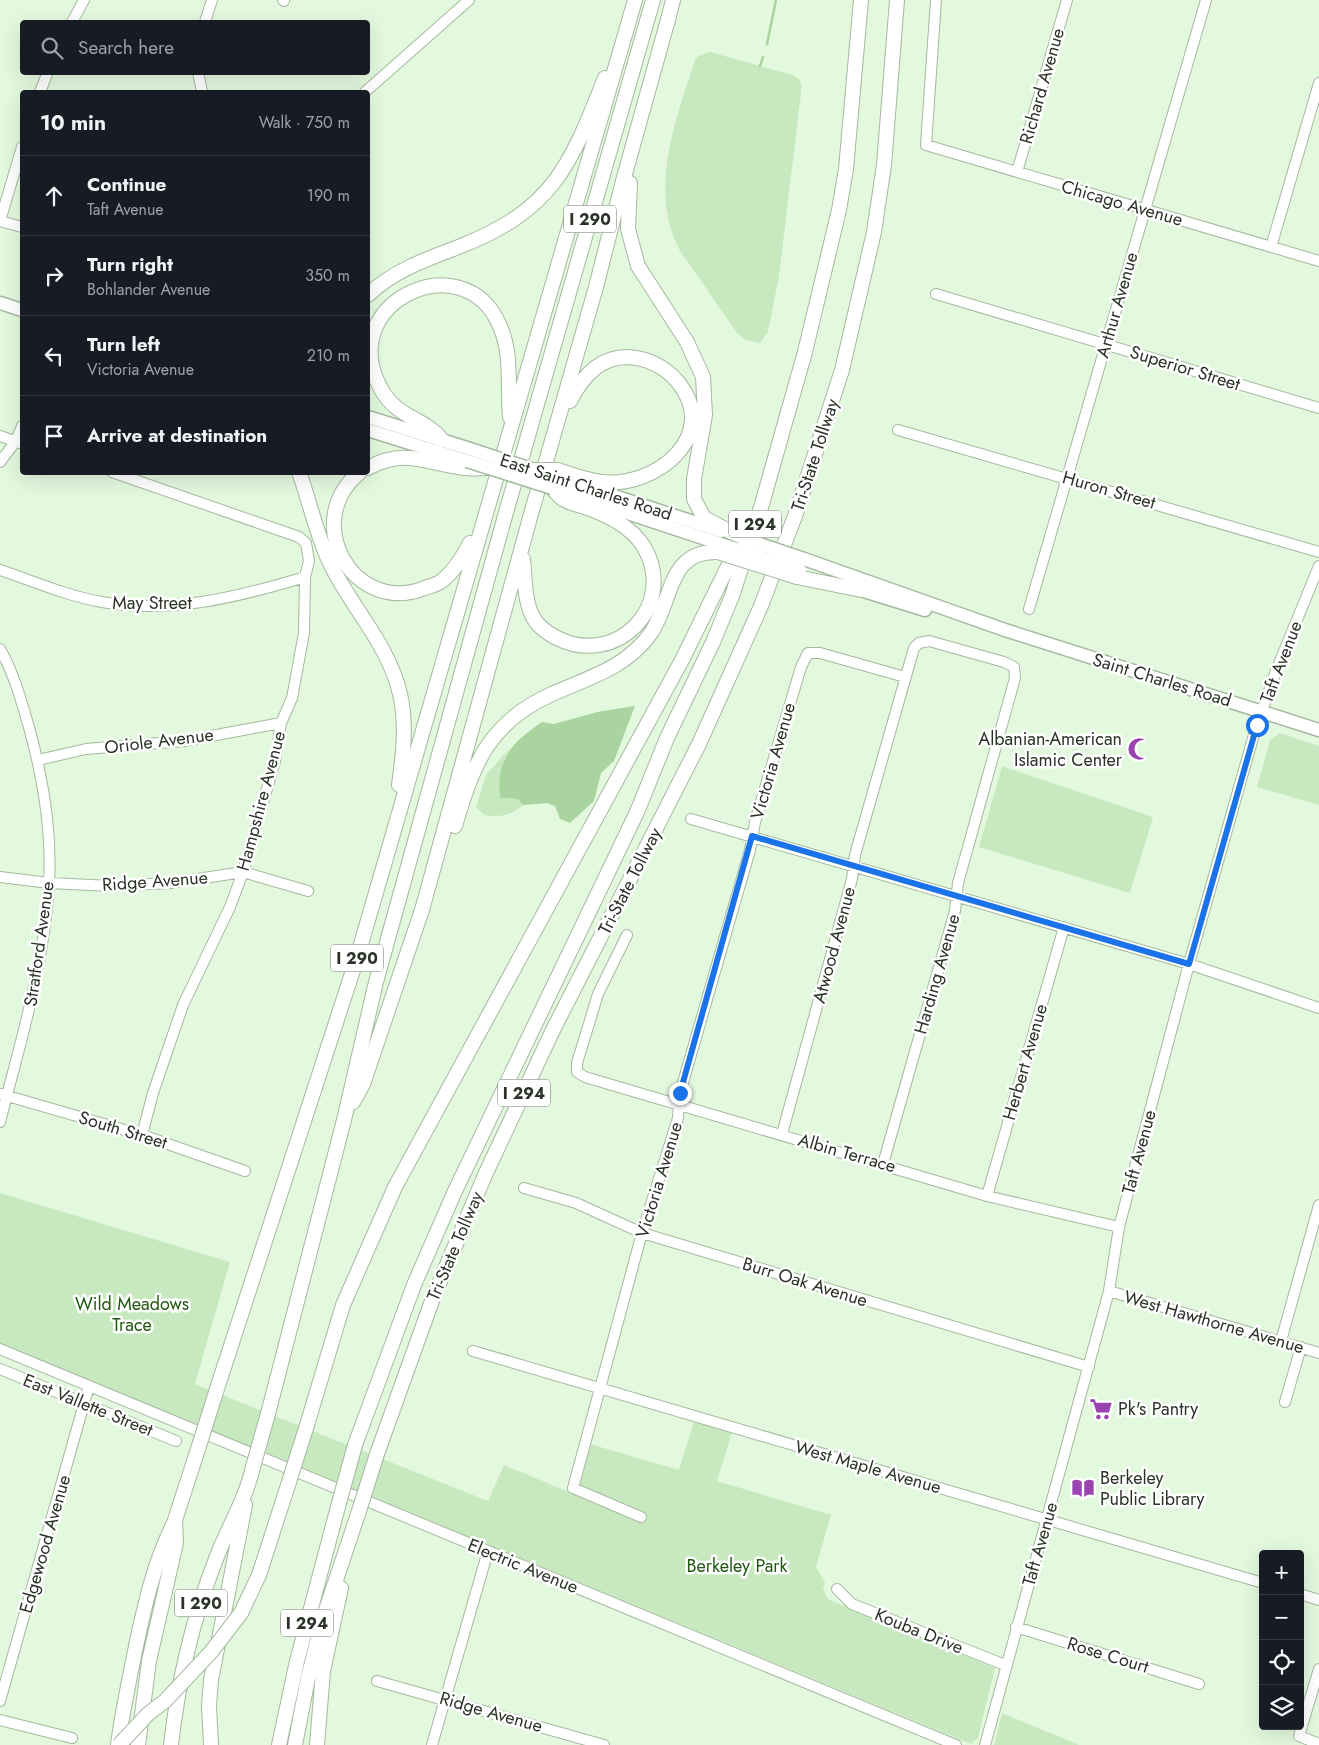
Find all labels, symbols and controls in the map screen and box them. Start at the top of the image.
search box [20,20,370,75]
street label: Richard Avenue [1013,25,1071,147]
icon: search [38,34,66,62]
text: Search here [78,34,174,61]
text: 10 min [40,108,106,138]
text: Walk · 750 m [259,111,350,134]
text: Continue [87,171,166,198]
street label: Chicago Avenue [1058,173,1186,233]
icon: ahead [40,182,68,210]
text: 190 m [307,184,350,207]
text: Taft Avenue [87,198,164,221]
road number: I 290 [564,205,616,232]
street label: Arthur Avenue [1089,249,1145,361]
text: Turn right [87,251,173,278]
icon: right [40,262,68,290]
text: 350 m [305,264,350,287]
text: Bohlander Avenue [87,278,210,301]
text: Turn left [87,331,160,358]
street label: Superior Street [1127,339,1244,397]
icon: left [40,342,68,370]
text: 210 m [307,344,350,367]
text: Victoria Avenue [87,358,194,381]
street label: Tri-State Tollway [785,395,845,515]
icon: arrive [40,422,68,450]
text: Arrive at destination [87,422,267,449]
street label: East Saint Charles Road [497,447,675,527]
street label: Huron Street [1059,464,1159,516]
road number: I 294 [729,510,781,538]
street label: May Street [112,590,192,616]
street label: Taft Avenue [1253,617,1309,707]
street label: Saint Charles Road [1089,647,1235,713]
street label: Victoria Avenue [744,700,802,822]
route start [1246,714,1269,737]
street label: Oriole Avenue [103,721,215,761]
place label: Albanian-American Islamic Center [978,726,1123,773]
street label: Hampshire Avenue [230,728,292,874]
mosque icon: Albanian-American Islamic Center [1126,736,1152,762]
street label: Tri-State Tollway [592,823,668,939]
street label: Ridge Avenue [101,864,209,898]
street label: Stratford Avenue [17,880,61,1008]
street label: Atwood Avenue [806,884,862,1006]
street label: Harding Avenue [907,911,967,1037]
road number: I 290 [331,944,383,971]
street label: Herbert Avenue [996,1001,1054,1123]
road number: I 294 [498,1080,550,1106]
route end [669,1082,692,1105]
street label: South Street [76,1104,171,1156]
street label: Taft Avenue [1115,1107,1163,1197]
street label: Victoria Avenue [629,1119,689,1241]
street label: Albin Terrace [795,1127,899,1179]
street label: Tri-State Tollway [420,1187,490,1305]
street label: Burr Oak Avenue [739,1251,871,1313]
street label: West Hawthorne Avenue [1121,1284,1307,1360]
park label: Wild Meadows Trace [75,1291,189,1338]
street label: East Vallette Street [19,1367,158,1443]
supermarket icon: Pk's Pantry [1088,1396,1114,1422]
place label: Pk's Pantry [1118,1396,1198,1422]
street label: West Maple Avenue [792,1434,944,1500]
place label: Berkeley Public Library [1100,1465,1205,1512]
street label: Edgewood Avenue [13,1472,77,1616]
library icon: Berkeley Public Library [1070,1475,1096,1501]
street label: Taft Avenue [1016,1499,1064,1589]
street label: Electric Avenue [464,1532,582,1600]
map controls [1259,1550,1304,1730]
button: + [1259,1550,1304,1595]
park label: Berkeley Park [687,1553,788,1579]
road number: I 290 [175,1590,227,1616]
button: − [1259,1595,1304,1640]
street label: Kouba Drive [871,1601,967,1661]
road number: I 294 [281,1610,333,1636]
street label: Rose Court [1064,1630,1153,1680]
button: locate [1259,1640,1304,1685]
street label: Ridge Avenue [436,1685,546,1739]
button: layers [1259,1685,1304,1730]

